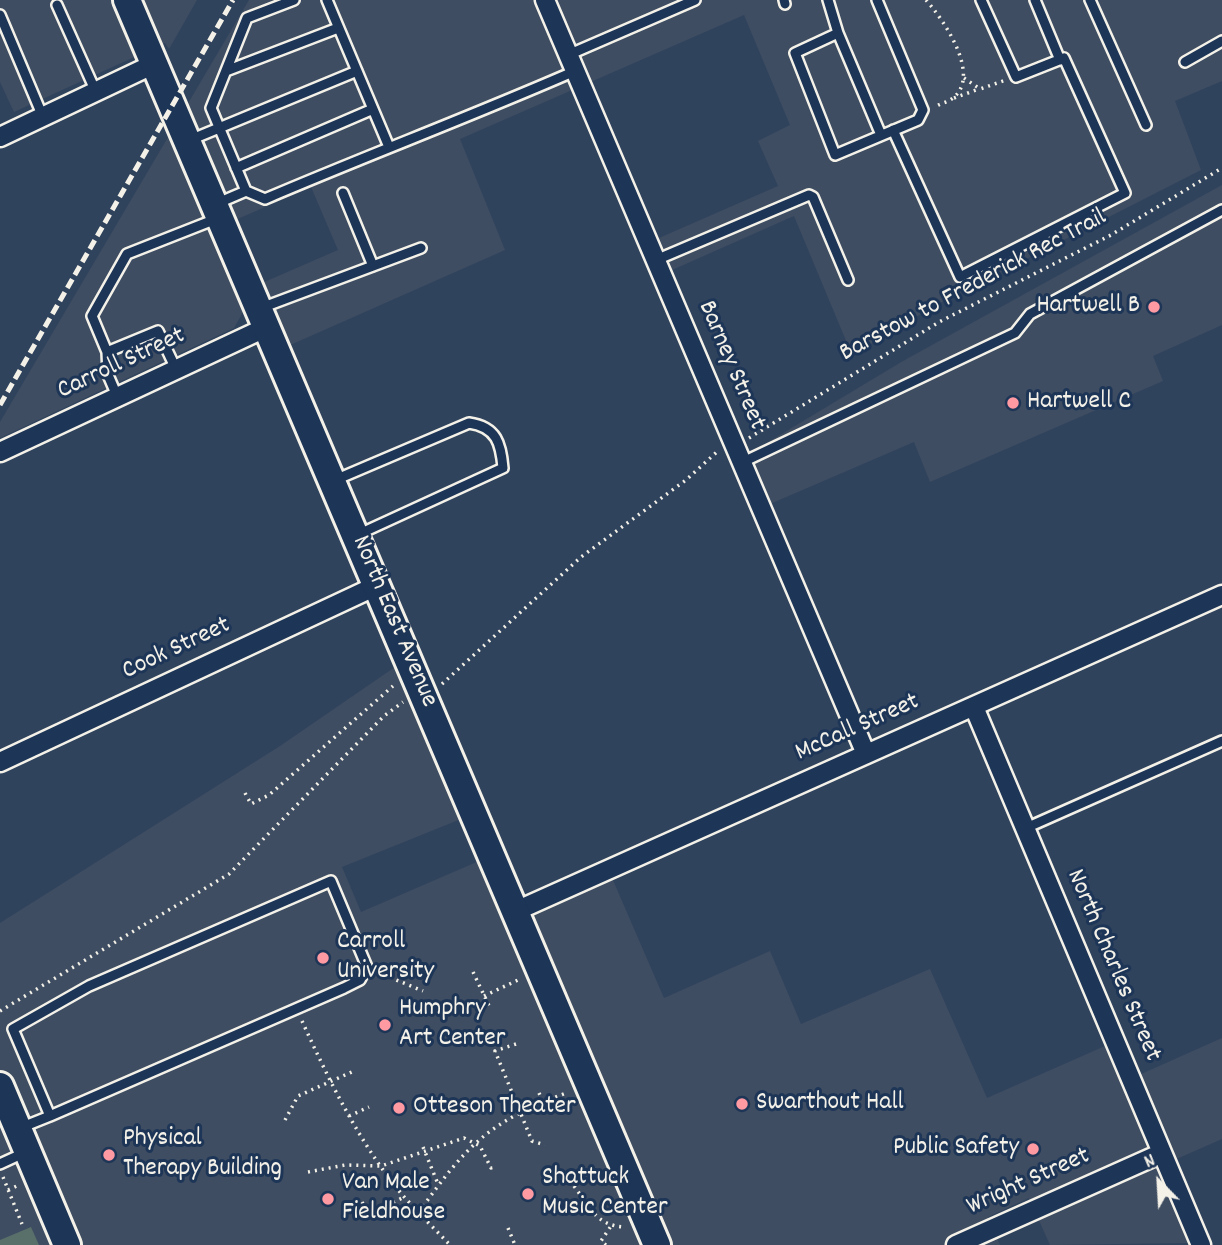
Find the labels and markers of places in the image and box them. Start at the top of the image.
place label: Hartwell B [1036,291,1140,323]
marker: Hartwell B [1146,299,1162,315]
place label: Hartwell C [1027,387,1131,419]
marker: Hartwell C [1005,395,1021,411]
place label: Carroll University [337,927,434,988]
marker: Carroll University [315,950,331,966]
place label: Humphry Art Center [399,994,505,1056]
marker: Humphry Art Center [377,1017,393,1033]
place label: Swarthout Hall [756,1088,904,1120]
place label: Otteson Theater [413,1092,576,1124]
marker: Swarthout Hall [734,1096,750,1112]
marker: Otteson Theater [391,1100,407,1116]
place label: Physical Therapy Building [123,1124,282,1186]
place label: Public Safety [893,1133,1019,1165]
marker: Public Safety [1025,1141,1041,1157]
marker: Physical Therapy Building [101,1147,117,1163]
place label: Shattuck Music Center [542,1163,668,1224]
place label: Van Male Fieldhouse [342,1168,445,1230]
marker: Shattuck Music Center [520,1186,536,1202]
marker: Van Male Fieldhouse [320,1191,336,1207]

